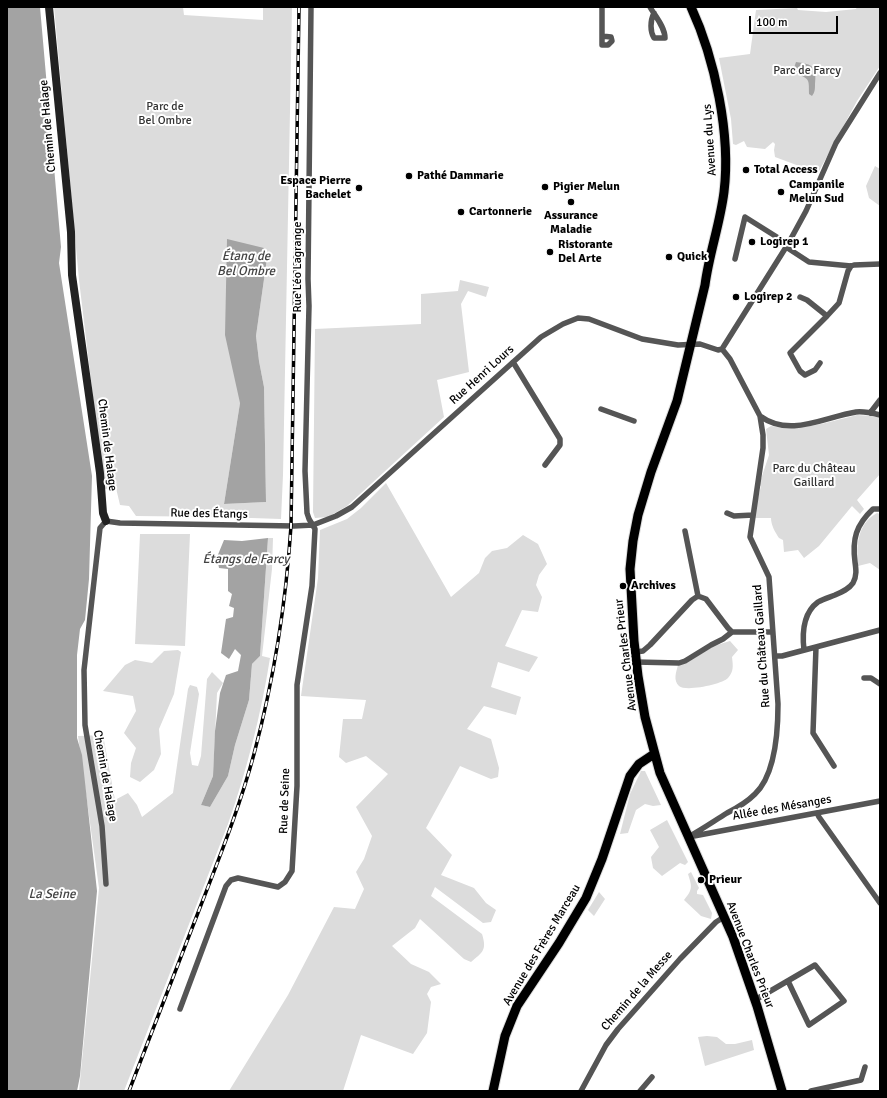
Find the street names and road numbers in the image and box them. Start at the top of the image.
street label: Chemin de Halage [37,79,59,173]
street label: Avenue du Lys [700,103,720,177]
street label: Rue Léo Lagrange [291,222,305,312]
street label: Rue Henri Lours [447,342,517,408]
street label: Chemin de Halage [94,398,120,492]
street label: Rue des Étangs [170,506,248,522]
street label: Rue du Château Gaillard [751,584,773,708]
street label: Avenue Charles Prieur [612,598,640,712]
street label: Chemin de Halage [90,729,120,823]
street label: Rue de Seine [277,768,293,834]
street label: Allée des Mésanges [731,792,833,824]
street label: Avenue des Frères Marceau [500,882,584,1008]
street label: Avenue Charles Prieur [723,900,777,1010]
street label: Chemin de la Messe [598,948,676,1034]

